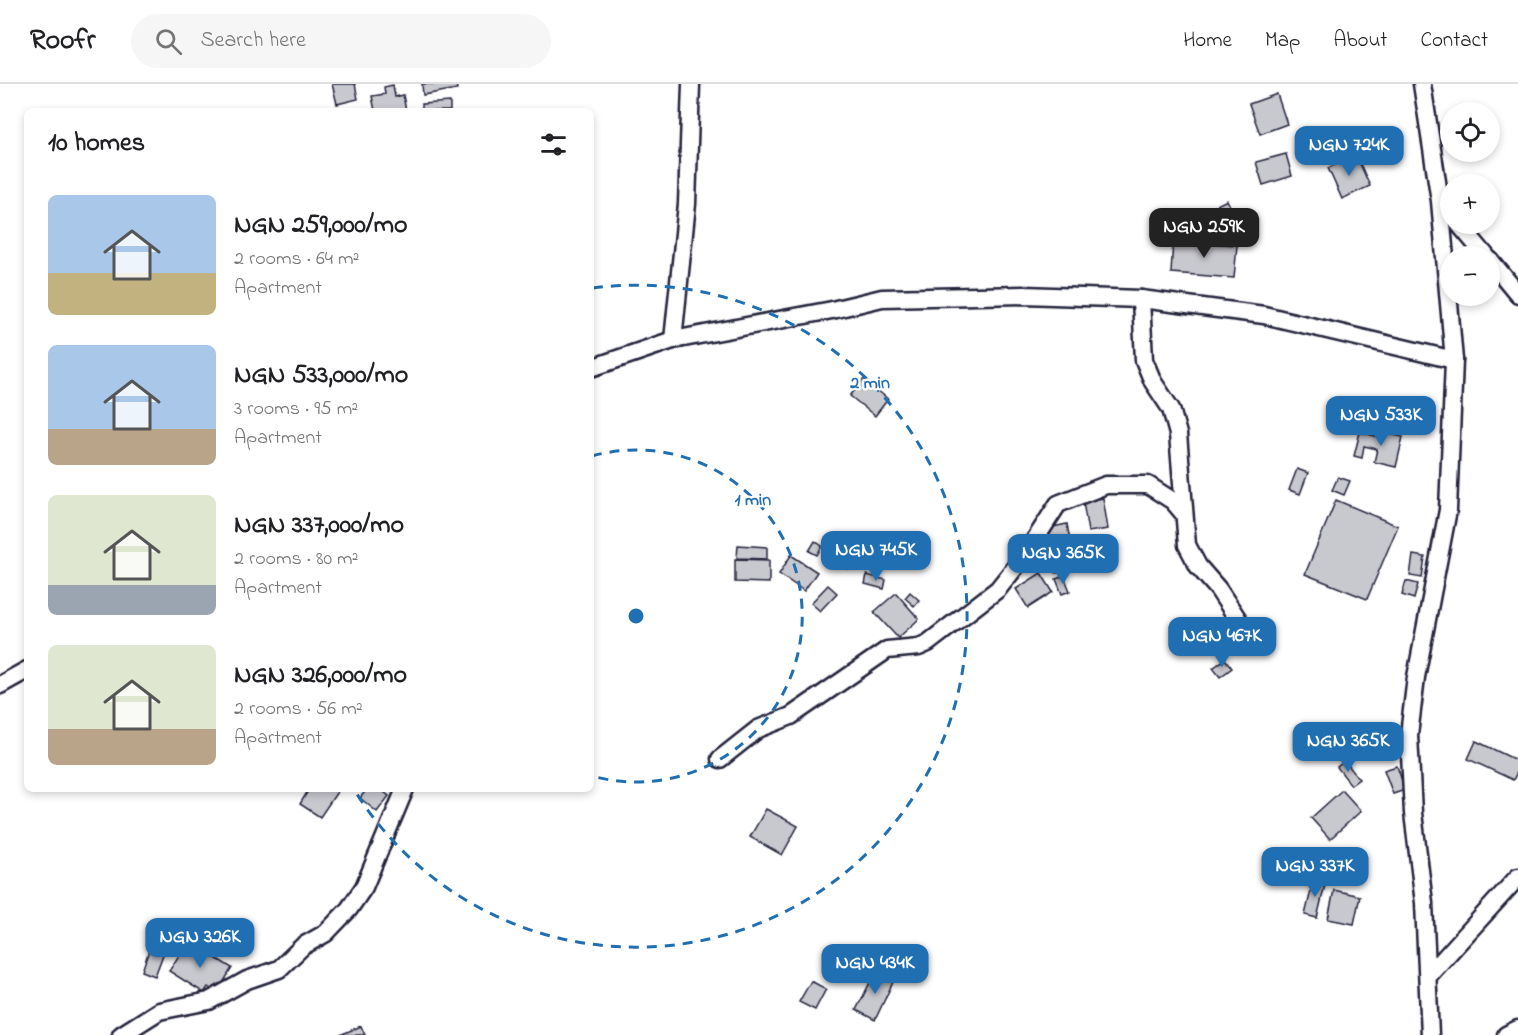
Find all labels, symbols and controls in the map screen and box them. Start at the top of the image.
search box [131,14,551,68]
text: Roofr [30,21,95,62]
icon: search [152,25,185,58]
text: Search here [200,25,306,57]
text: Home [1183,26,1232,56]
text: Map [1265,26,1300,56]
text: About [1333,26,1387,56]
text: Contact [1420,26,1488,56]
map controls [1440,102,1500,306]
button: locate [1440,102,1500,162]
text: 10 homes [48,125,145,163]
pin: NGN 724K [1287,126,1411,177]
icon: filters [537,128,570,161]
text: NGN 724K [1309,131,1389,160]
button: + [1440,174,1500,234]
text: NGN 259,000/mo [234,207,407,245]
pin: NGN 259K [1142,208,1266,259]
text: NGN 259K [1163,213,1245,242]
icon: home [96,219,168,291]
text: 2 rooms · 64 m² [234,245,359,274]
button: − [1440,246,1500,306]
text: Apartment [234,274,322,303]
text: NGN 533,000/mo [234,357,408,395]
icon: home [96,369,168,441]
text: 2 min [849,371,890,397]
text: 3 rooms · 95 m² [234,395,358,424]
pin: NGN 533K [1319,396,1443,447]
text: NGN 533K [1340,401,1422,430]
text: Apartment [234,424,322,453]
text: 1 min [735,488,771,514]
text: NGN 337,000/mo [234,507,404,545]
icon: home [96,519,168,591]
pin: NGN 745K [814,531,938,582]
pin: NGN 365K [1001,534,1125,585]
text: NGN 745K [835,536,917,565]
text: NGN 365K [1022,539,1104,568]
text: 2 rooms · 80 m² [234,545,359,574]
text: Apartment [234,574,322,603]
centre of rings [626,606,646,626]
pin: NGN 467K [1160,617,1284,668]
text: NGN 467K [1182,622,1262,651]
text: NGN 326,000/mo [234,657,407,695]
icon: home [96,669,168,741]
text: 2 rooms · 56 m² [234,695,363,724]
pin: NGN 365K [1286,722,1410,773]
text: Apartment [234,724,322,753]
text: NGN 365K [1307,727,1389,756]
pin: NGN 337K [1253,847,1377,898]
text: NGN 337K [1276,852,1355,881]
pin: NGN 326K [138,918,262,969]
text: NGN 326K [159,923,241,952]
pin: NGN 434K [813,944,937,995]
text: NGN 434K [836,949,914,978]

